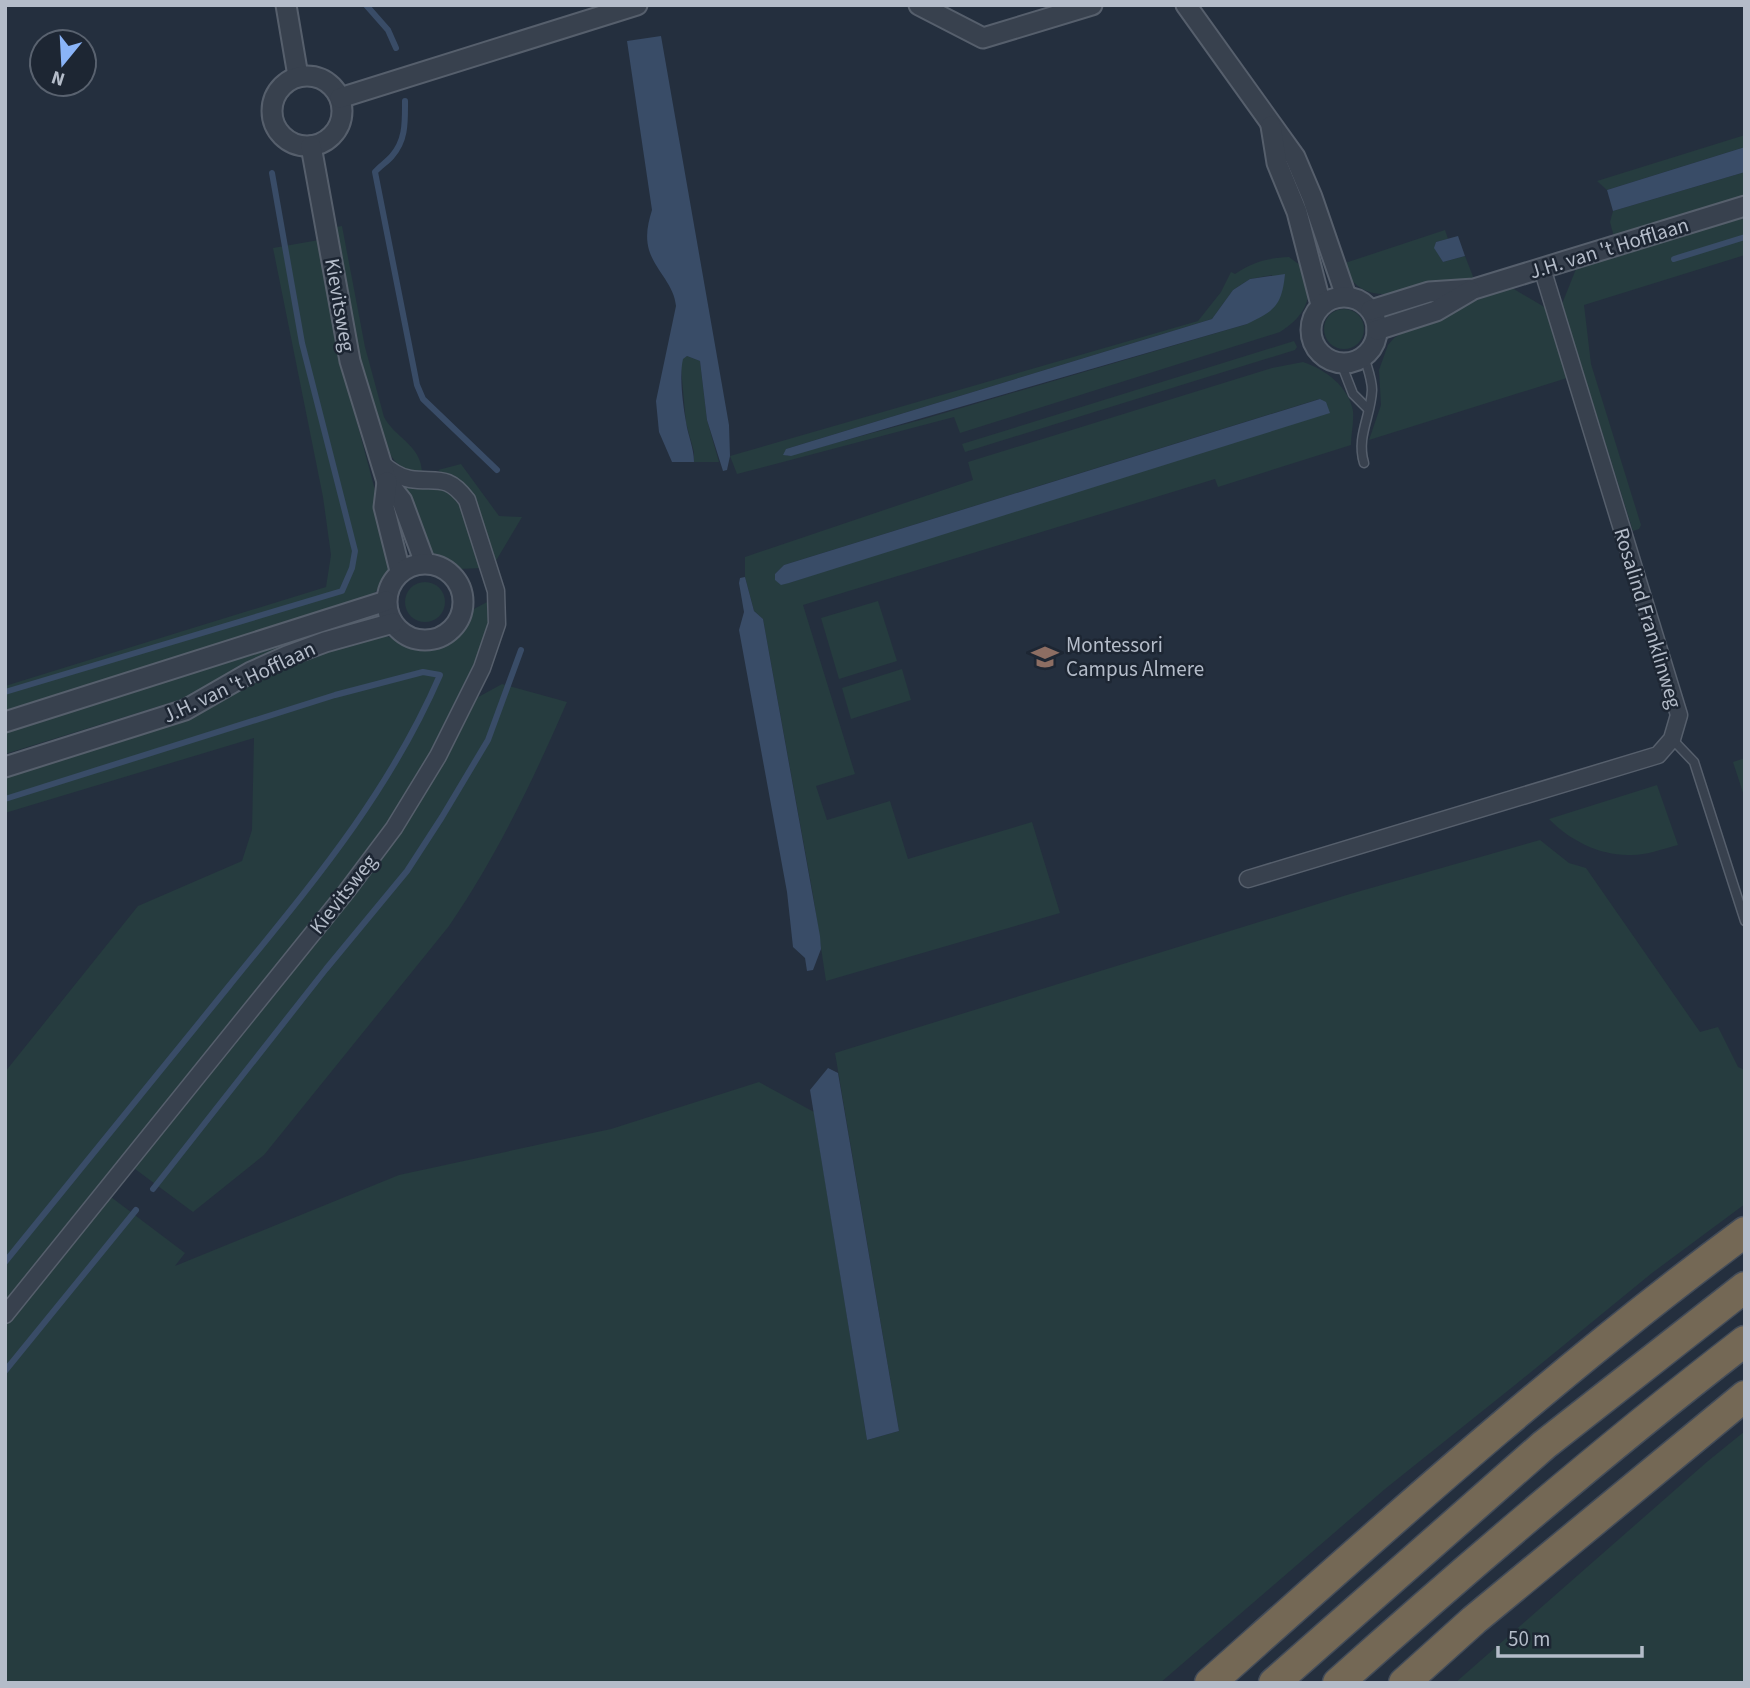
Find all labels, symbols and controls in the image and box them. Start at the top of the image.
north arrow [28,28,98,98]
text: N [48,63,68,93]
street label: J.H. van 't Hofflaan [1526,209,1692,287]
street label: Kievitsweg [317,256,363,354]
street label: Rosalind Franklinweg [1606,524,1690,712]
place label: Montessori Campus Almere [1066,630,1204,684]
street label: J.H. van 't Hofflaan [158,633,320,731]
school or university icon: Montessori Campus Almere [1030,642,1060,672]
street label: Kievitsweg [302,847,384,940]
scale bar [1498,1614,1642,1658]
text: 50 m [1508,1624,1550,1654]

